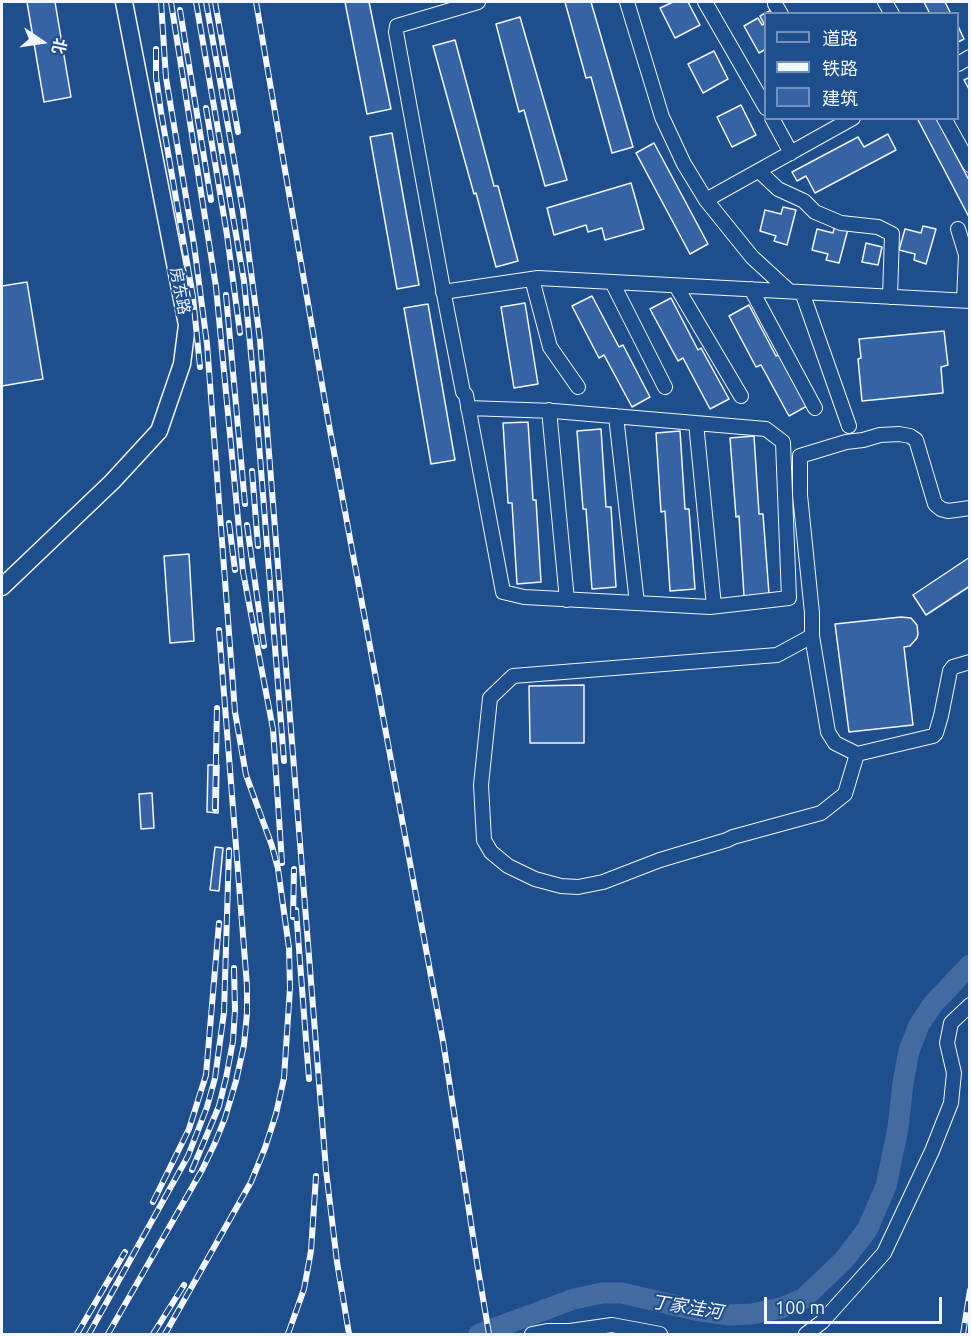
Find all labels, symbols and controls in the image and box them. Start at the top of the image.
north arrow [12,12,72,72]
legend [764,12,959,120]
text: 道路 [822,28,858,48]
text: 北 [49,36,70,56]
text: 铁路 [822,58,858,78]
text: 建筑 [822,88,858,108]
street label: 房东路 [166,266,194,316]
scale bar [767,1285,946,1323]
water label: 丁家洼河 [650,1291,724,1323]
text: 100 m [775,1297,825,1317]

